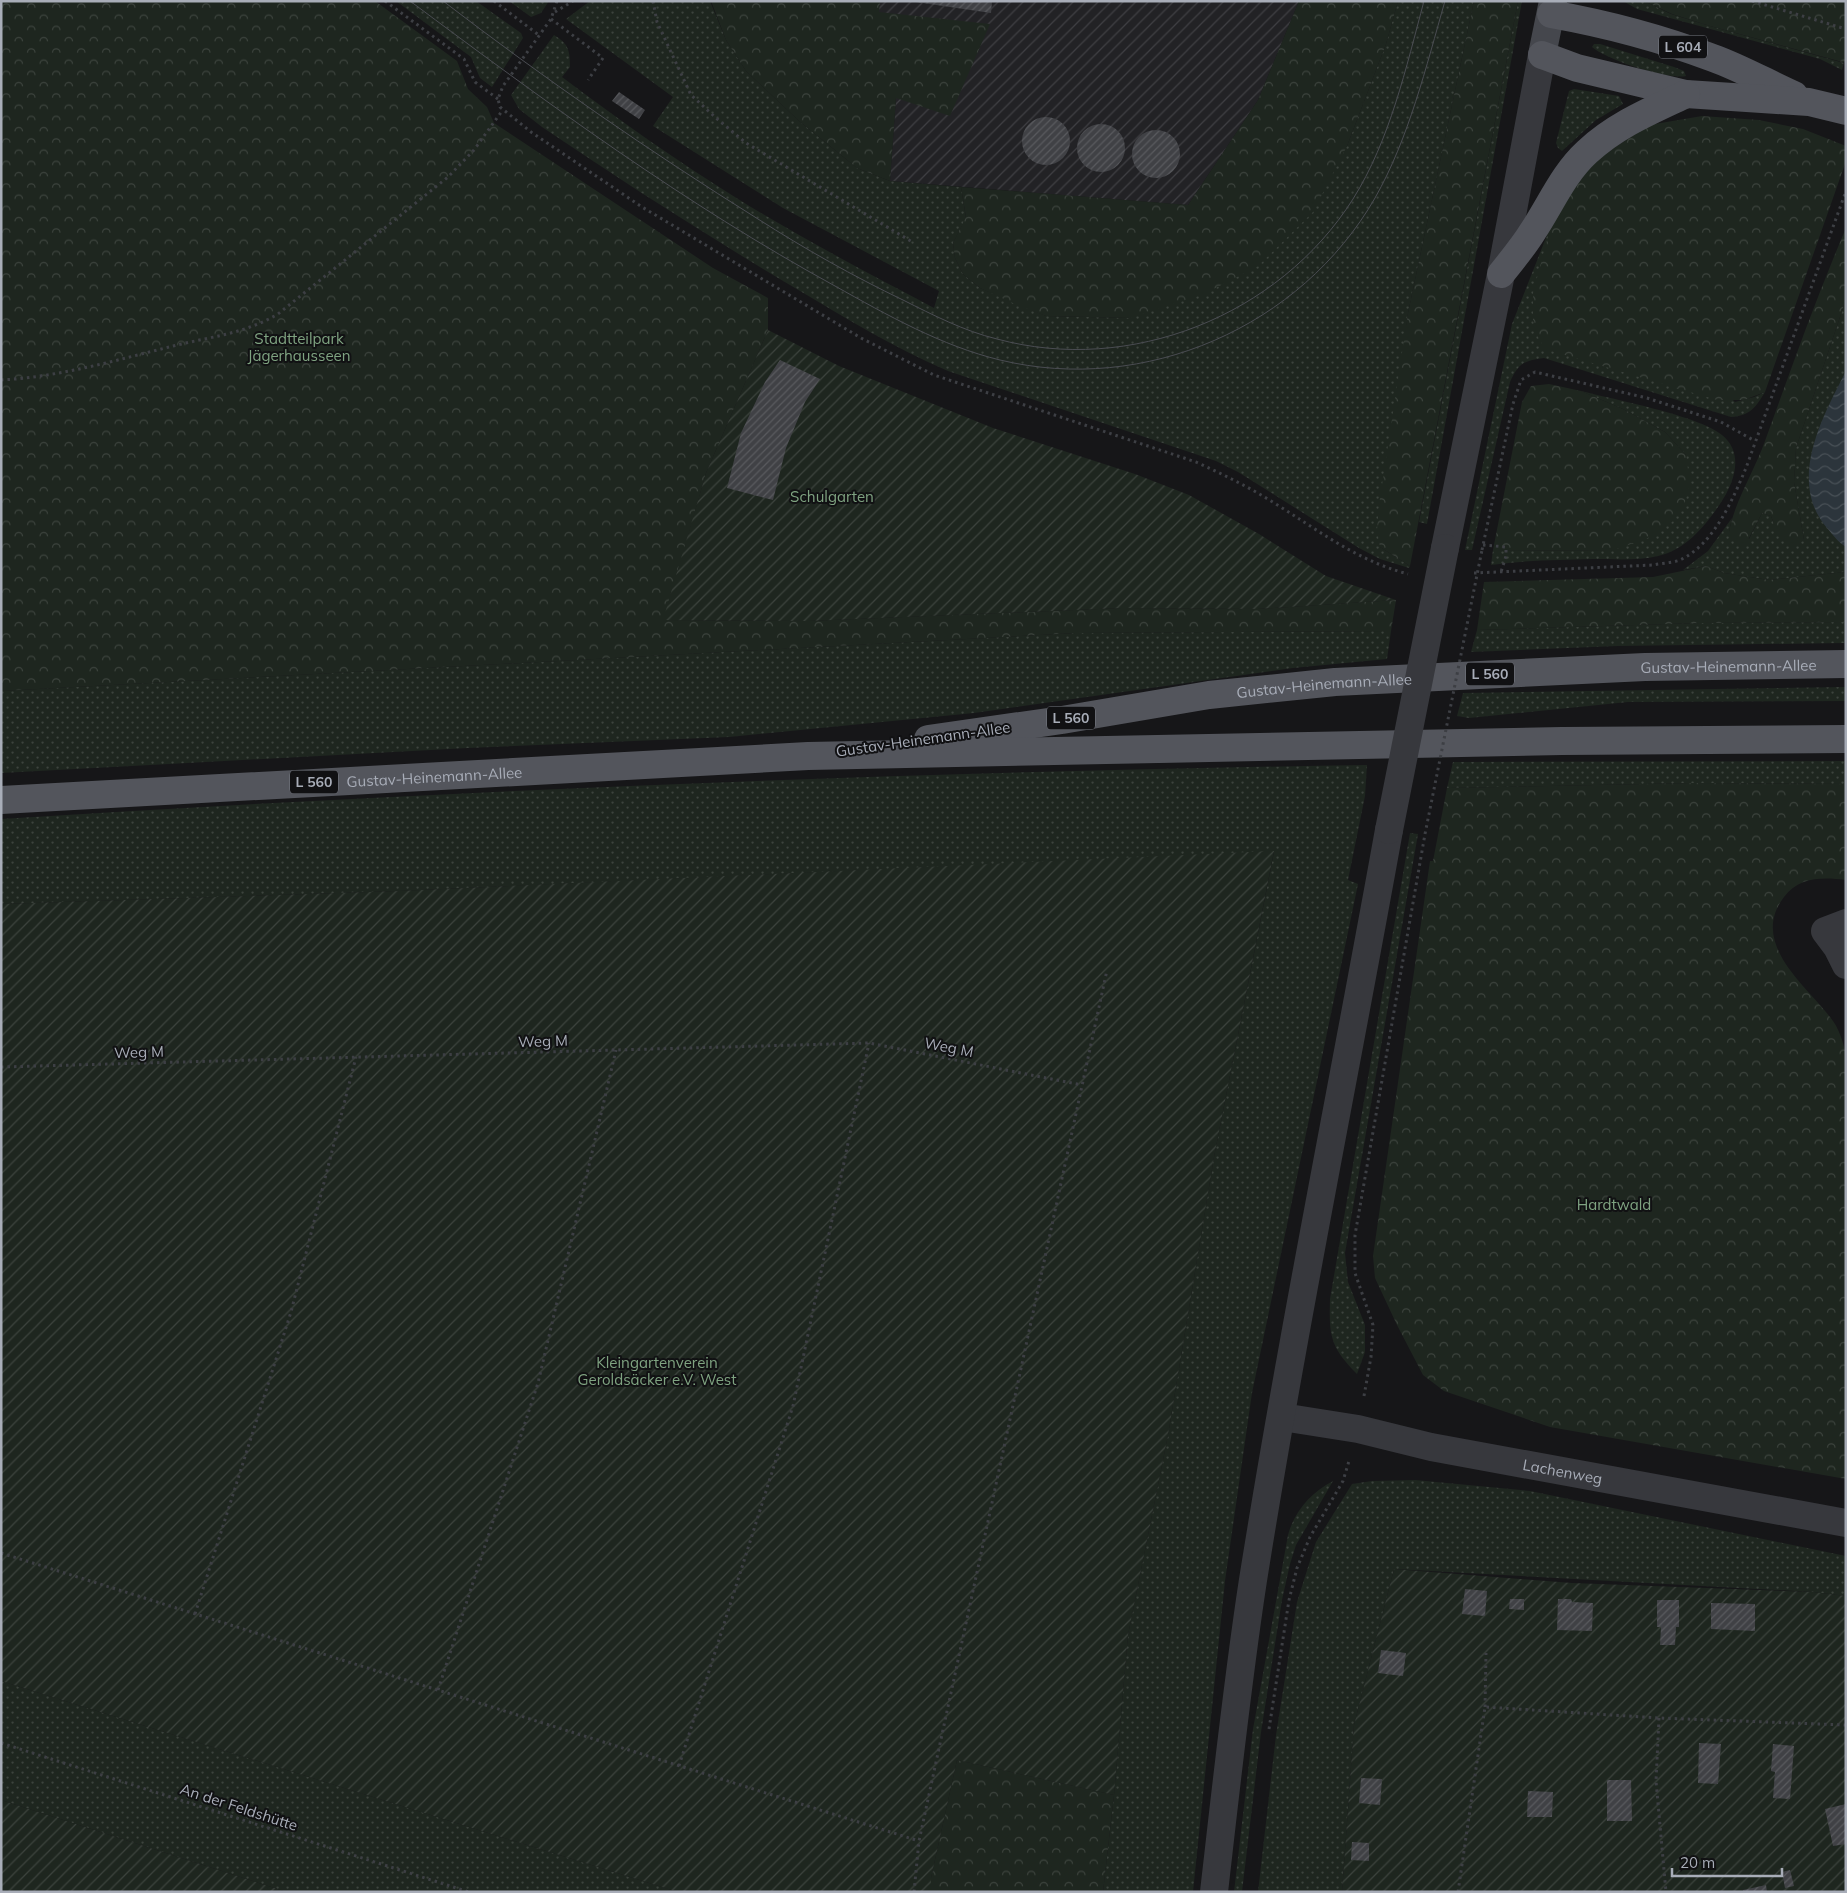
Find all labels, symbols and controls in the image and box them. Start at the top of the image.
road number: L 604 [1659,36,1707,58]
park label: Stadtteilpark Jägerhausseen [247,329,351,365]
park label: Schulgarten [790,487,874,506]
street label: Gustav-Heinemann-Allee [1640,655,1817,677]
road number: L 560 [1466,662,1514,686]
street label: Gustav-Heinemann-Allee [1235,669,1412,702]
road number: L 560 [1047,706,1095,730]
street label: Gustav-Heinemann-Allee [835,717,1011,761]
street label: Gustav-Heinemann-Allee [346,762,523,791]
road number: L 560 [290,770,338,794]
street label: Weg M [518,1031,568,1051]
street label: Weg M [923,1033,975,1061]
street label: Weg M [114,1042,164,1062]
park label: Hardtwald [1577,1195,1651,1214]
park label: Kleingartenverein Geroldsäcker e.V. West [578,1353,736,1389]
street label: Lachenweg [1521,1455,1604,1488]
street label: An der Feldshütte [178,1779,300,1835]
scale bar [1672,1846,1782,1878]
text: 20 m [1680,1853,1715,1872]

